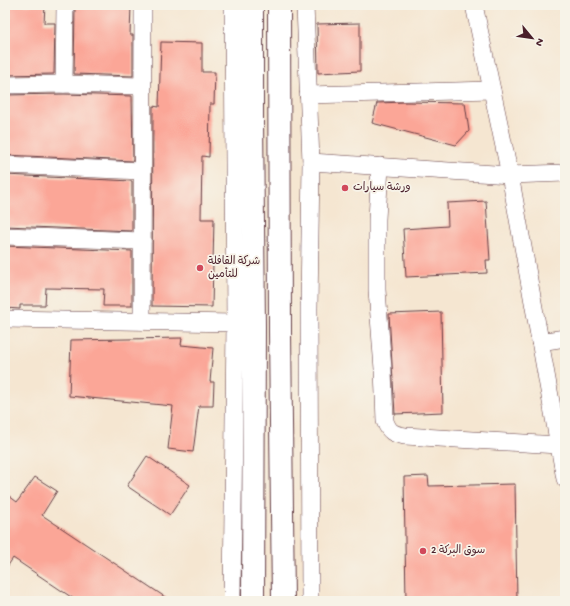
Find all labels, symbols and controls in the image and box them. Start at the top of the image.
north arrow [512,18,552,58]
text: N [532,36,546,48]
place label: ورشة سيارات [353,181,411,194]
marker: ورشة سيارات [340,183,350,193]
place label: شركة القافلة للتأمين [208,255,260,281]
marker: شركة القافلة للتأمين [195,263,205,273]
place label: سوق البركة 2 [431,544,485,557]
marker: سوق البركة 2 [418,546,428,556]

